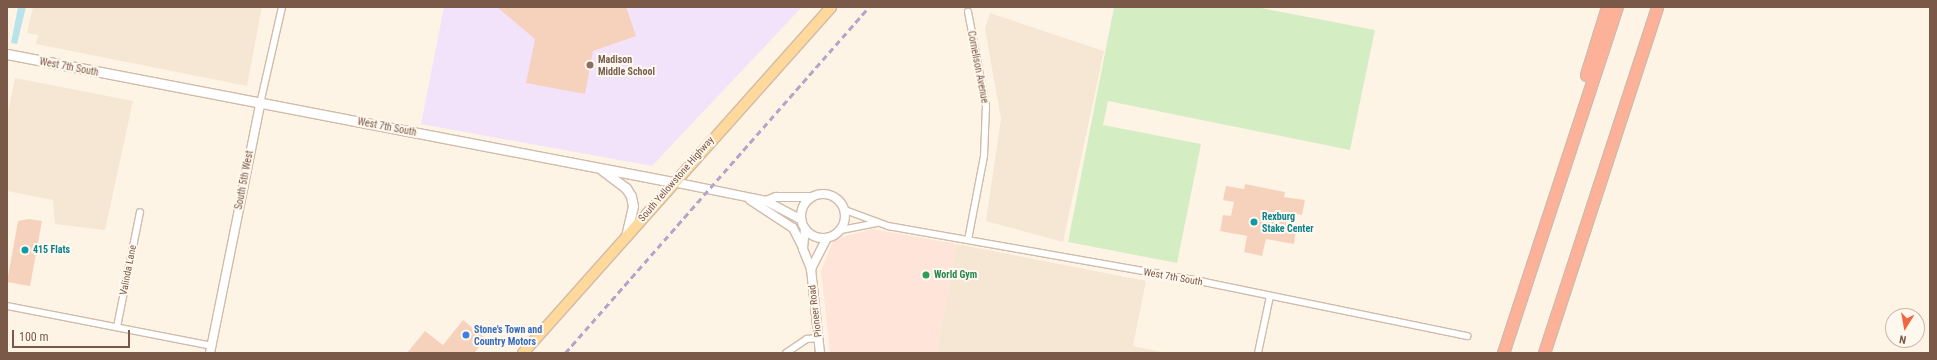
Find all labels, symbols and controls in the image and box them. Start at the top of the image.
street label: Cornelison Avenue [965,30,991,104]
place label: Madison Middle School [598,53,655,76]
street label: West 7th South [38,55,100,79]
marker: Madison Middle School [585,60,595,70]
street label: West 7th South [356,115,418,139]
street label: South Yellowstone Highway [636,134,716,224]
street label: South 5th West [232,149,256,211]
place label: Rexburg Stake Center [1262,210,1314,234]
marker: Rexburg Stake Center [1249,217,1259,227]
place label: 415 Flats [33,244,70,256]
street label: Valinda Lane [117,244,139,296]
marker: 415 Flats [20,245,30,255]
street label: West 7th South [1143,266,1203,288]
place label: World Gym [934,269,977,281]
marker: World Gym [921,270,931,280]
street label: Pioneer Road [806,284,824,338]
north arrow [1885,308,1925,348]
scale bar [14,322,132,348]
place label: Stone's Town and Country Motors [474,323,542,346]
text: 100 m [19,330,49,344]
marker: Stone's Town and Country Motors [461,330,471,340]
text: N [1898,332,1907,346]

